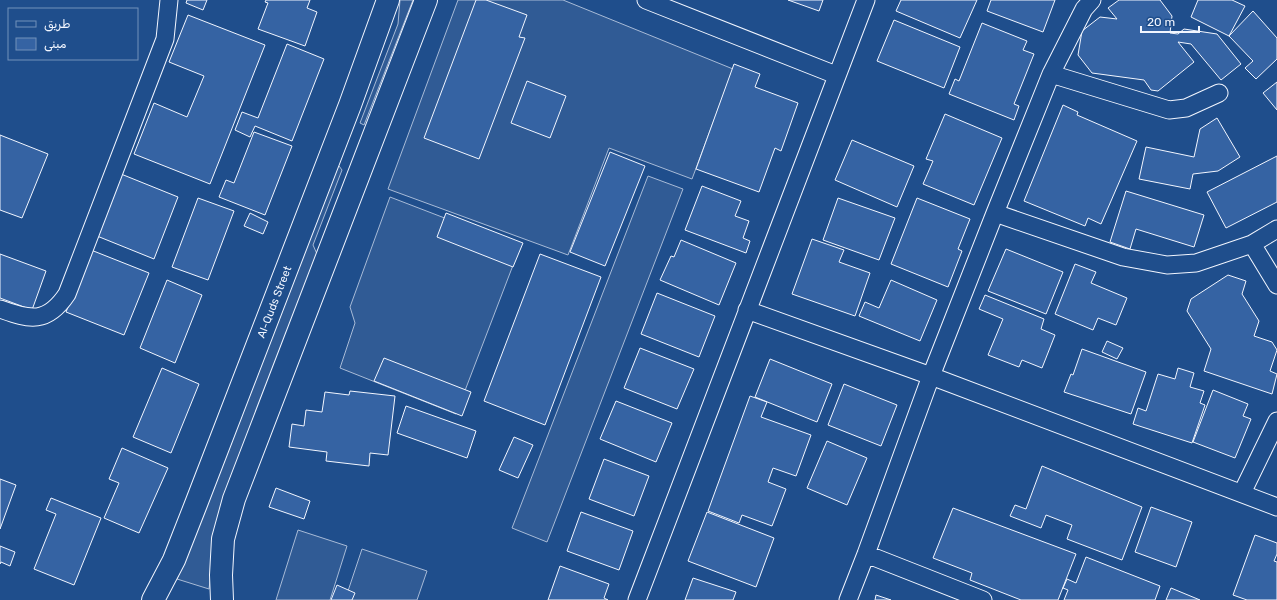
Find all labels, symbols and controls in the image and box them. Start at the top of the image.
legend [8,8,138,60]
scale bar [1141,8,1199,34]
text: 20 m [1147,15,1175,29]
text: طريق [44,17,70,32]
text: مبنى [44,37,67,52]
street label: Al-Quds Street [255,264,295,340]

